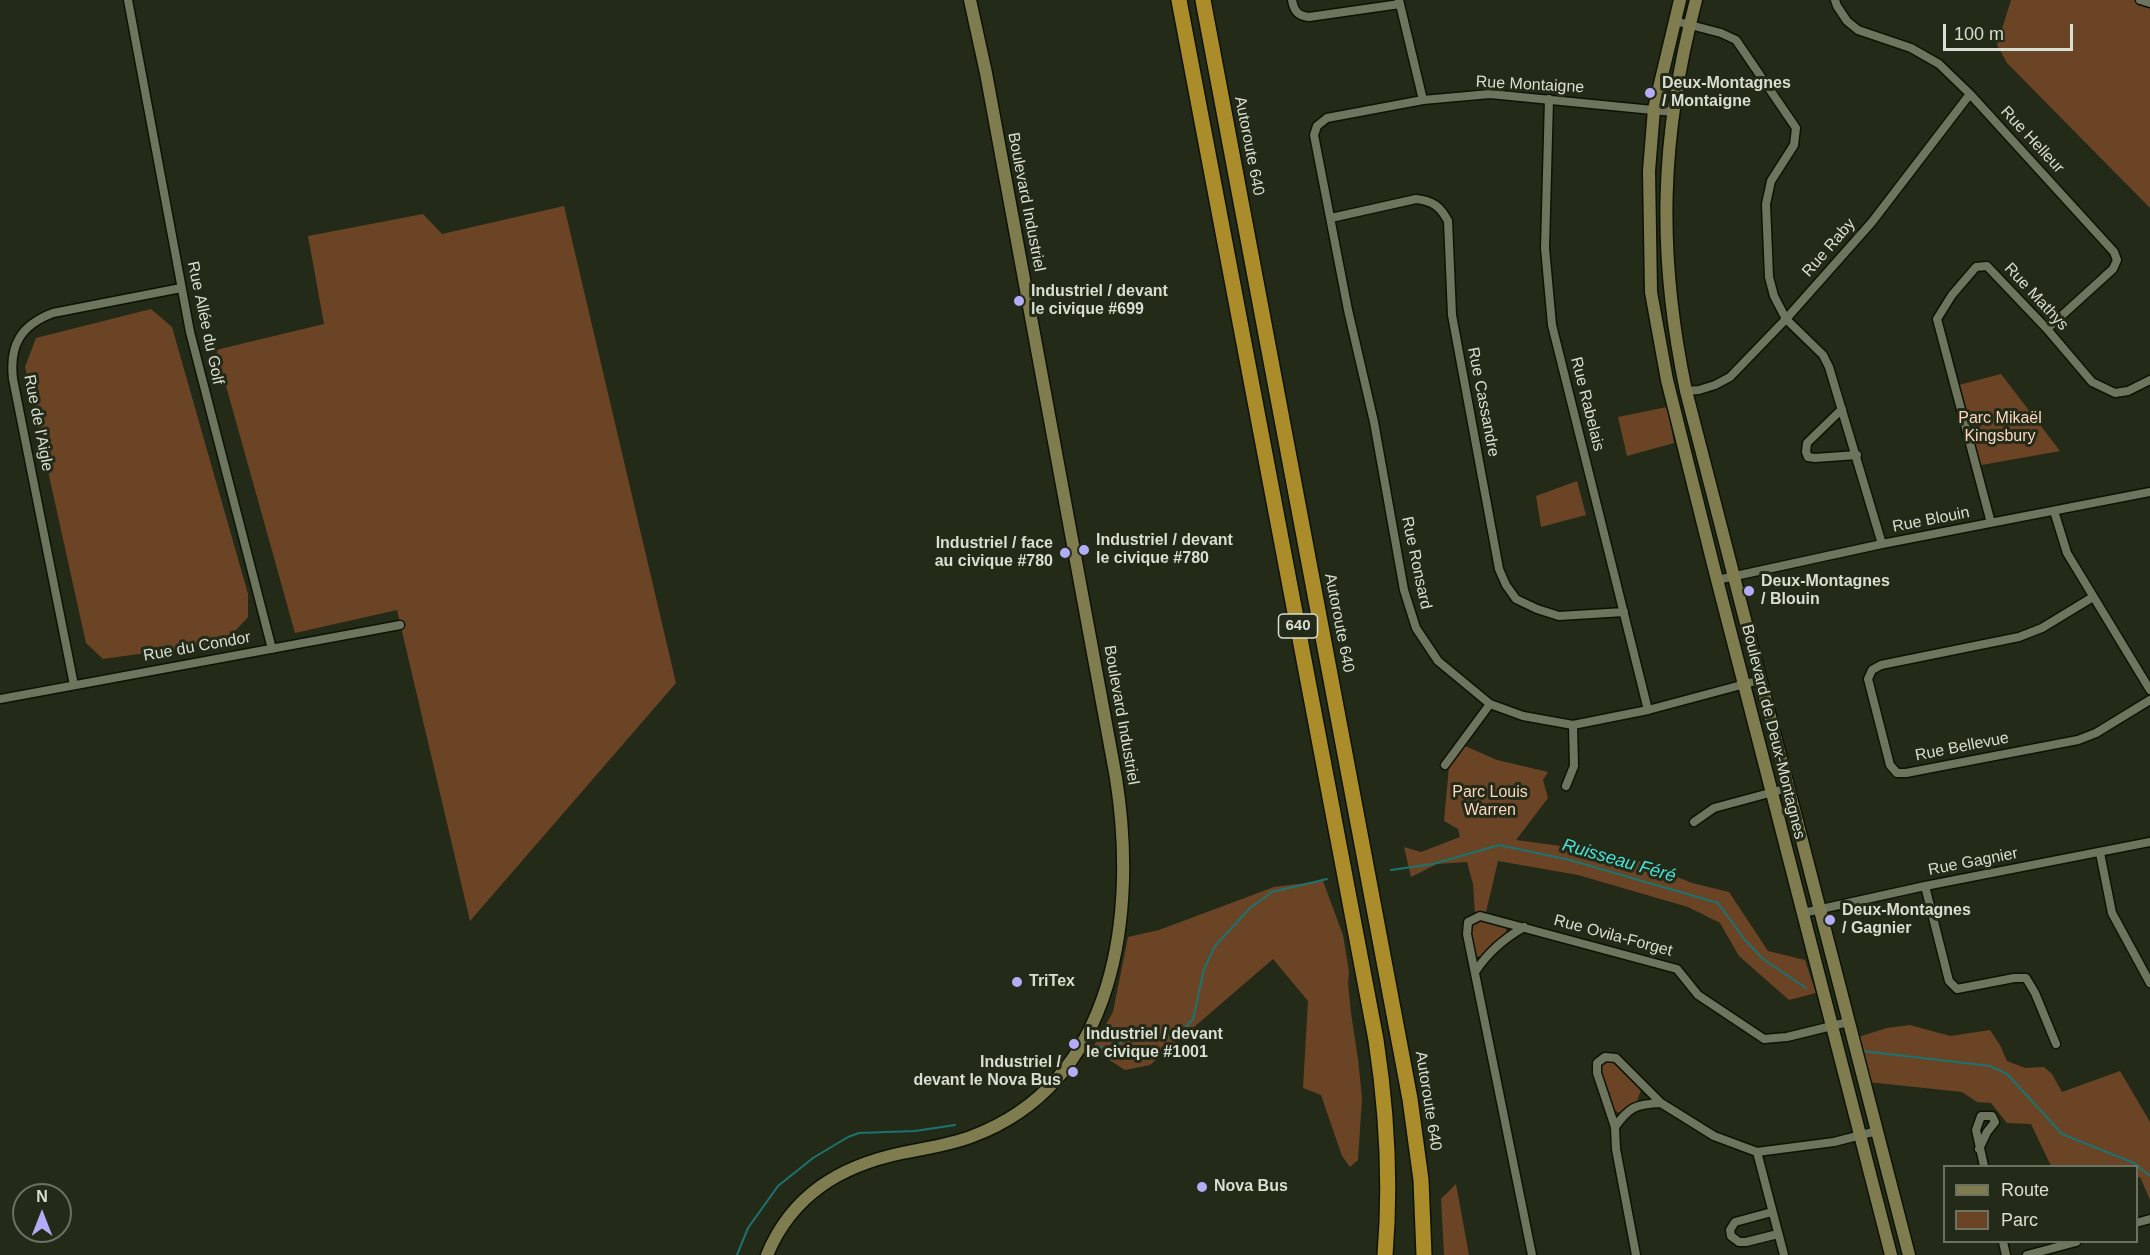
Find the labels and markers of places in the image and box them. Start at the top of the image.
place label: Deux-Montagnes / Montaigne [1662,74,1791,112]
marker: Deux-Montagnes / Montaigne [1643,86,1657,100]
place label: Industriel / devant le civique #699 [1031,282,1168,320]
marker: Industriel / devant le civique #699 [1012,294,1026,308]
place label: Industriel / devant le civique #780 [1096,531,1233,569]
place label: Industriel / face au civique #780 [935,534,1053,572]
marker: Industriel / devant le civique #780 [1077,543,1091,557]
marker: Industriel / face au civique #780 [1058,546,1072,560]
place label: Deux-Montagnes / Blouin [1761,572,1890,610]
marker: Deux-Montagnes / Blouin [1742,584,1756,598]
place label: Deux-Montagnes / Gagnier [1842,901,1971,939]
marker: Deux-Montagnes / Gagnier [1823,913,1837,927]
place label: TriTex [1029,972,1075,992]
marker: TriTex [1010,975,1024,989]
place label: Industriel / devant le civique #1001 [1086,1025,1223,1063]
marker: Industriel / devant le civique #1001 [1067,1037,1081,1051]
place label: Industriel / devant le Nova Bus [913,1053,1061,1091]
marker: Industriel / devant le Nova Bus [1066,1065,1080,1079]
place label: Nova Bus [1214,1177,1288,1197]
marker: Nova Bus [1195,1180,1209,1194]

